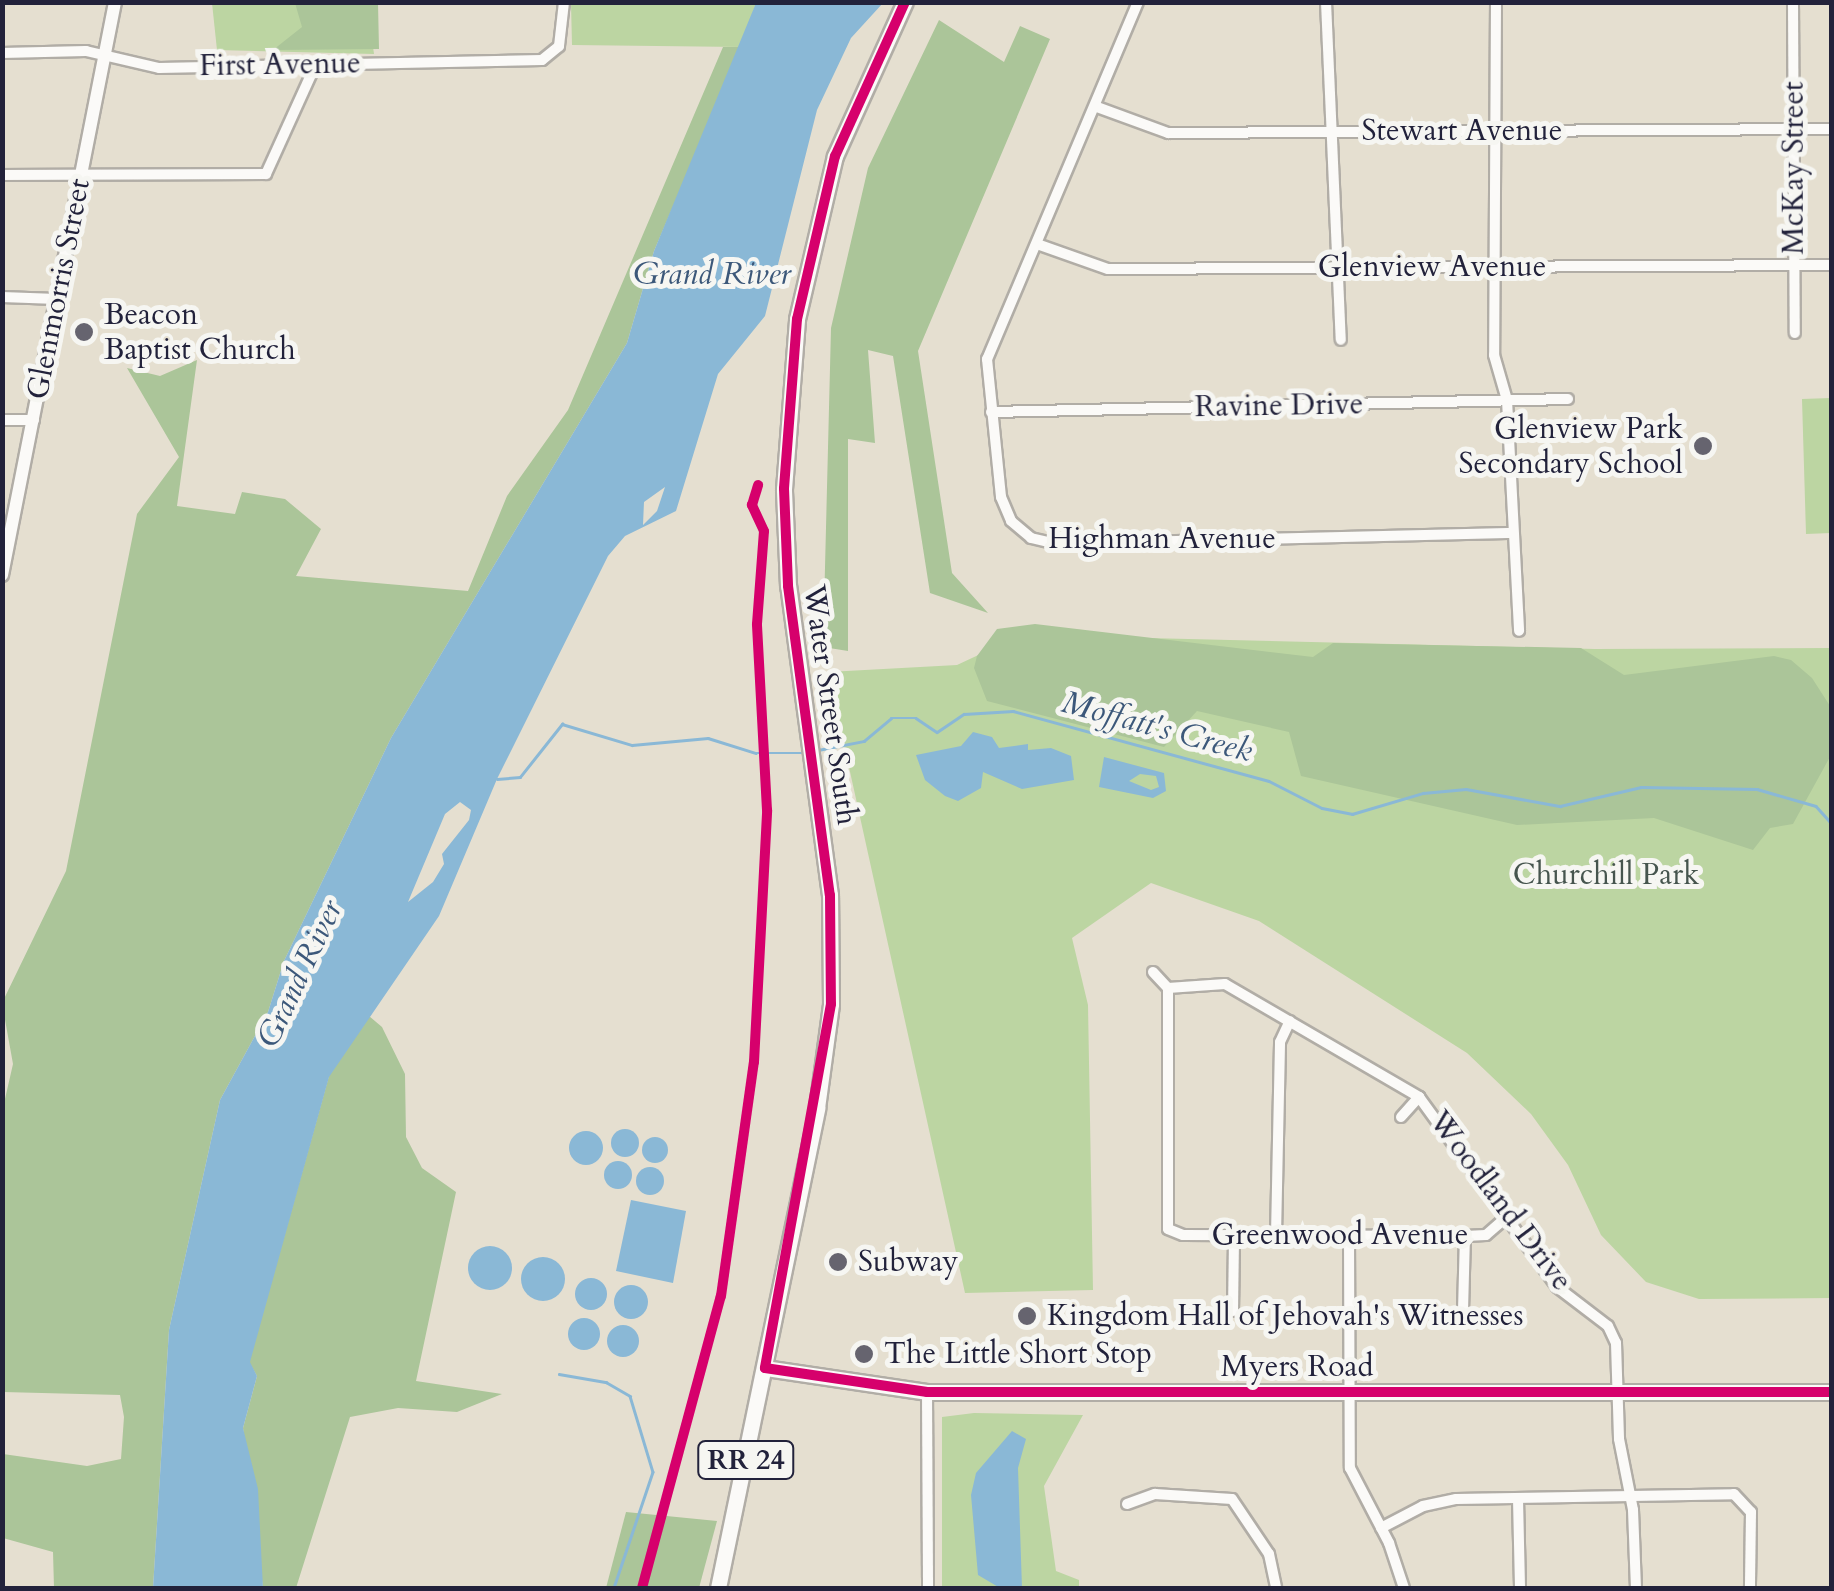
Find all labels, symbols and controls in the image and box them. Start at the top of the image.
street label: First Avenue [199,46,361,84]
street label: McKay Street [1776,81,1812,255]
street label: Stewart Avenue [1362,113,1562,149]
street label: Glenmorris Street [20,176,98,402]
street label: Glenview Avenue [1318,249,1546,285]
water label: Grand River [633,255,791,293]
place label: Beacon Baptist Church [104,297,296,368]
marker: Beacon Baptist Church [73,321,95,343]
street label: Ravine Drive [1194,387,1364,425]
place label: Glenview Park Secondary School [1458,411,1683,482]
marker: Glenview Park Secondary School [1692,435,1714,457]
street label: Highman Avenue [1048,521,1276,557]
street label: Water Street South [795,583,865,827]
water label: Moffatt's Creek [1057,683,1257,771]
park label: Churchill Park [1513,857,1699,893]
water label: Grand River [249,894,351,1054]
street label: Woodland Drive [1421,1104,1579,1298]
street label: Greenwood Avenue [1212,1217,1468,1253]
place label: Subway [858,1244,958,1280]
marker: Subway [827,1251,849,1273]
place label: Kingdom Hall of Jehovah's Witnesses [1047,1298,1523,1334]
marker: Kingdom Hall of Jehovah's Witnesses [1016,1305,1038,1327]
place label: The Little Short Stop [884,1336,1152,1372]
marker: The Little Short Stop [853,1343,875,1365]
street label: Myers Road [1221,1349,1373,1385]
road number: RR 24 [696,1437,796,1483]

